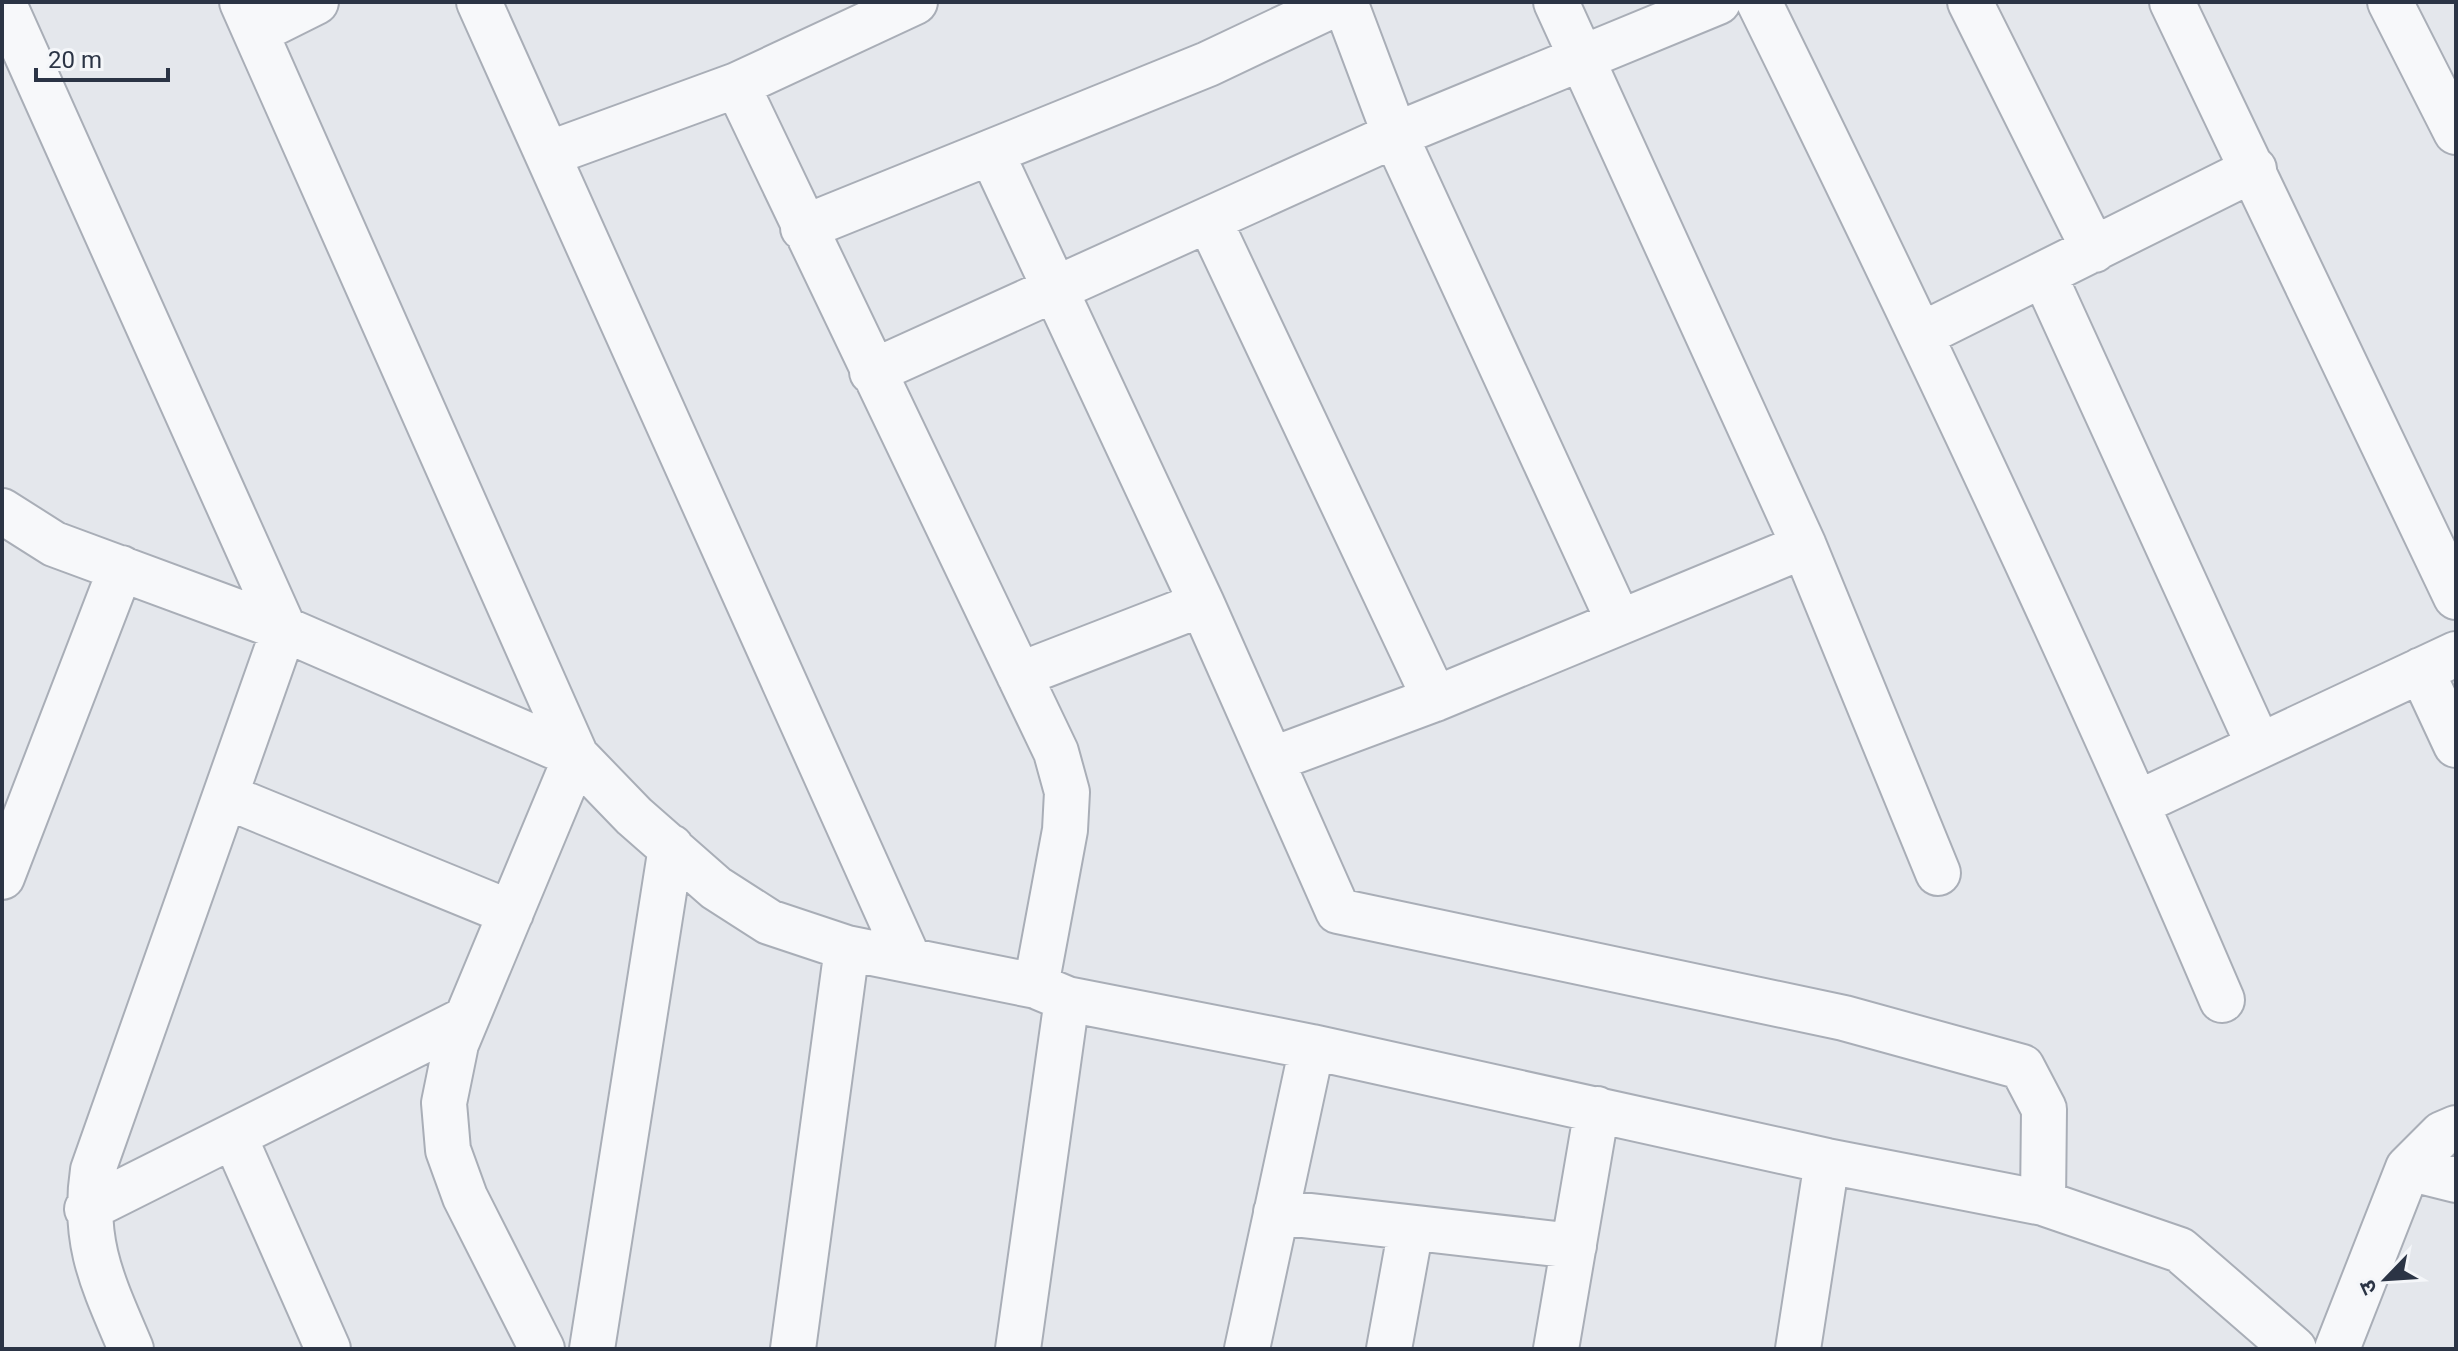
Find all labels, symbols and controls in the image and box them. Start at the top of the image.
scale bar [36,32,168,82]
text: 20 m [48,46,102,74]
north arrow [2346,1239,2426,1319]
text: उ [2354,1275,2382,1298]

